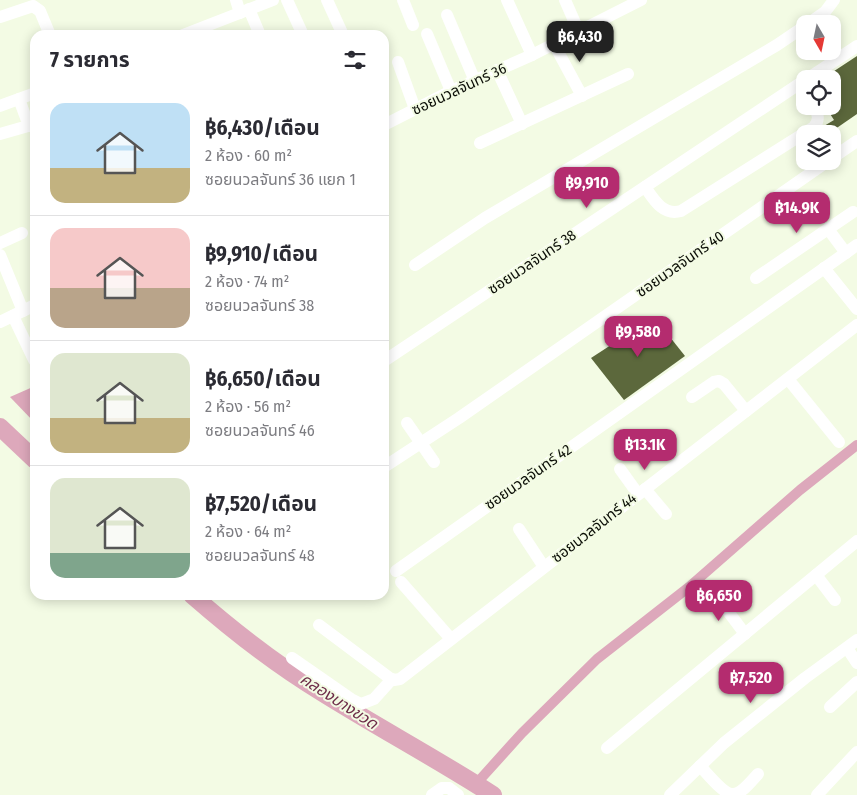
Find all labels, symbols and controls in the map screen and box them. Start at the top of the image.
north arrow [796,15,841,60]
map controls [796,15,841,170]
pin: ฿6,430 [539,20,621,63]
text: ฿6,430 [558,27,602,46]
icon: filters [341,46,369,74]
text: 7 รายการ [50,47,130,73]
street label: ซอยนวลจันทร์ 36 [409,59,509,119]
button: locate [796,70,841,115]
text: ฿6,430/เดือน [205,115,320,141]
icon: home [90,123,150,183]
button: layers [796,125,841,170]
text: 2 ห้อง · 60 m² [205,146,292,165]
pin: ฿9,910 [546,166,628,209]
text: ซอยนวลจันทร์ 36 แยก 1 [205,170,356,189]
text: ฿9,910 [565,173,609,192]
pin: ฿14.9K [756,192,838,234]
text: ฿14.9K [775,198,819,217]
street label: ซอยนวลจันทร์ 38 [485,226,579,298]
street label: ซอยนวลจันทร์ 40 [633,227,727,301]
text: ฿9,910/เดือน [205,241,318,267]
icon: home [90,248,150,308]
text: 2 ห้อง · 74 m² [205,272,289,291]
text: ซอยนวลจันทร์ 38 [205,296,314,315]
pin: ฿9,580 [597,316,679,358]
text: ฿9,580 [615,322,661,341]
text: ฿6,650/เดือน [205,366,321,392]
icon: home [90,373,150,433]
text: 2 ห้อง · 56 m² [205,397,291,416]
text: ซอยนวลจันทร์ 46 [205,421,315,440]
pin: ฿13.1K [604,428,686,471]
text: ฿13.1K [625,435,665,454]
street label: ซอยนวลจันทร์ 42 [481,440,575,514]
street label: ซอยนวลจันทร์ 44 [548,489,640,567]
text: ฿7,520/เดือน [205,491,317,517]
icon: home [90,498,150,558]
text: 2 ห้อง · 64 m² [205,522,291,541]
text: ซอยนวลจันทร์ 48 [205,546,315,565]
pin: ฿6,650 [678,580,760,622]
text: ฿6,650 [696,586,742,605]
pin: ฿7,520 [710,662,792,704]
text: ฿7,520 [730,668,772,687]
water label: คลองบางขวด [297,669,382,734]

